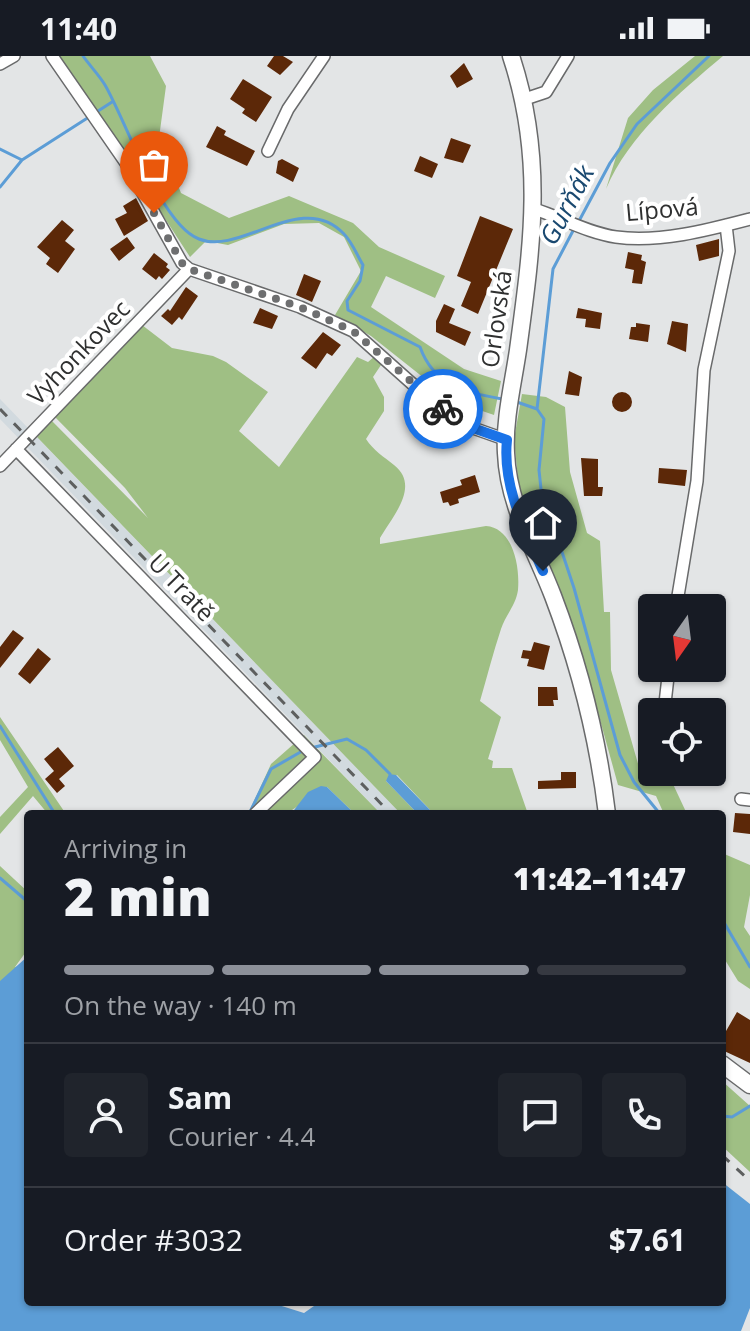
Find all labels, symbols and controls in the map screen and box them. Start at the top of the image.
text: 11:40 [40,8,117,49]
pin [120,131,188,213]
icon: bag [132,143,176,187]
water label: Gurňák [530,157,603,251]
street label: Lípová [624,189,700,228]
street label: Orlovská [472,268,519,370]
street label: Vyhonkovec [19,292,136,412]
courier [403,369,483,449]
icon: bike [421,387,465,431]
pin [509,489,577,571]
icon: home [521,501,565,545]
street label: U Tratě [142,546,222,628]
north arrow [638,594,726,682]
map controls [638,594,726,786]
button: locate [638,698,726,786]
text: Arriving in [64,830,187,866]
text: 11:42–11:47 [513,858,686,899]
text: 2 min [64,860,212,931]
text: On the way · 140 m [64,987,297,1023]
button: person [64,1073,148,1157]
button: chat [498,1073,582,1157]
button: phone [602,1073,686,1157]
text: Sam [168,1077,232,1118]
text: Courier · 4.4 [168,1118,315,1154]
text: Order #3032 [64,1219,243,1260]
text: $7.61 [609,1219,686,1260]

